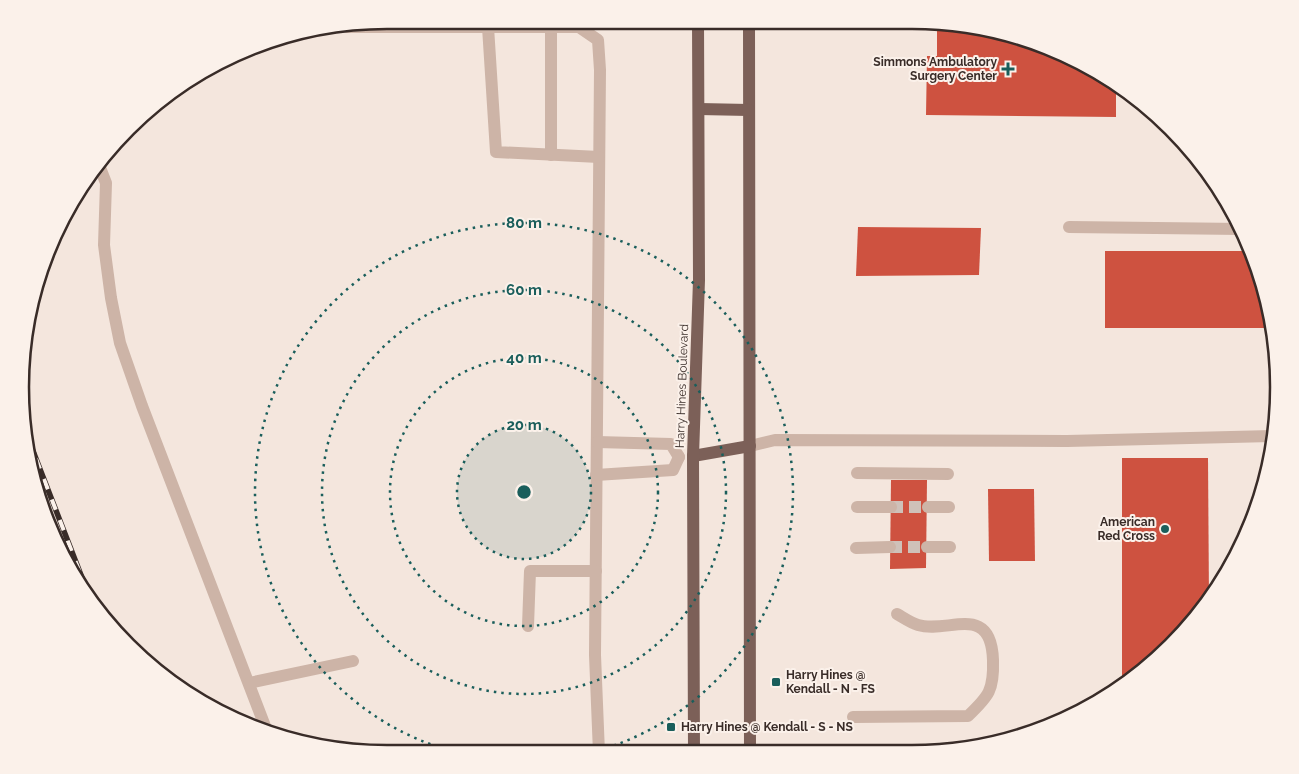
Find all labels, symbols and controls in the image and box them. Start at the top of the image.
place label: Simmons Ambulatory Surgery Center [873,55,997,83]
marker: Simmons Ambulatory Surgery Center [1001,62,1015,76]
text: 80 m [506,214,542,232]
text: 60 m [506,281,542,299]
street label: Harry Hines Boulevard [673,324,691,448]
text: 40 m [506,349,542,367]
text: 20 m [506,416,542,434]
centre of rings [515,483,533,501]
place label: American Red Cross [1098,515,1155,543]
marker: American Red Cross [1159,523,1171,535]
place label: Harry Hines @ Kendall - N - FS [786,668,875,696]
marker: Harry Hines @ Kendall - N - FS [770,676,782,688]
place label: Harry Hines @ Kendall - S - NS [681,720,853,734]
marker: Harry Hines @ Kendall - S - NS [665,721,677,733]

